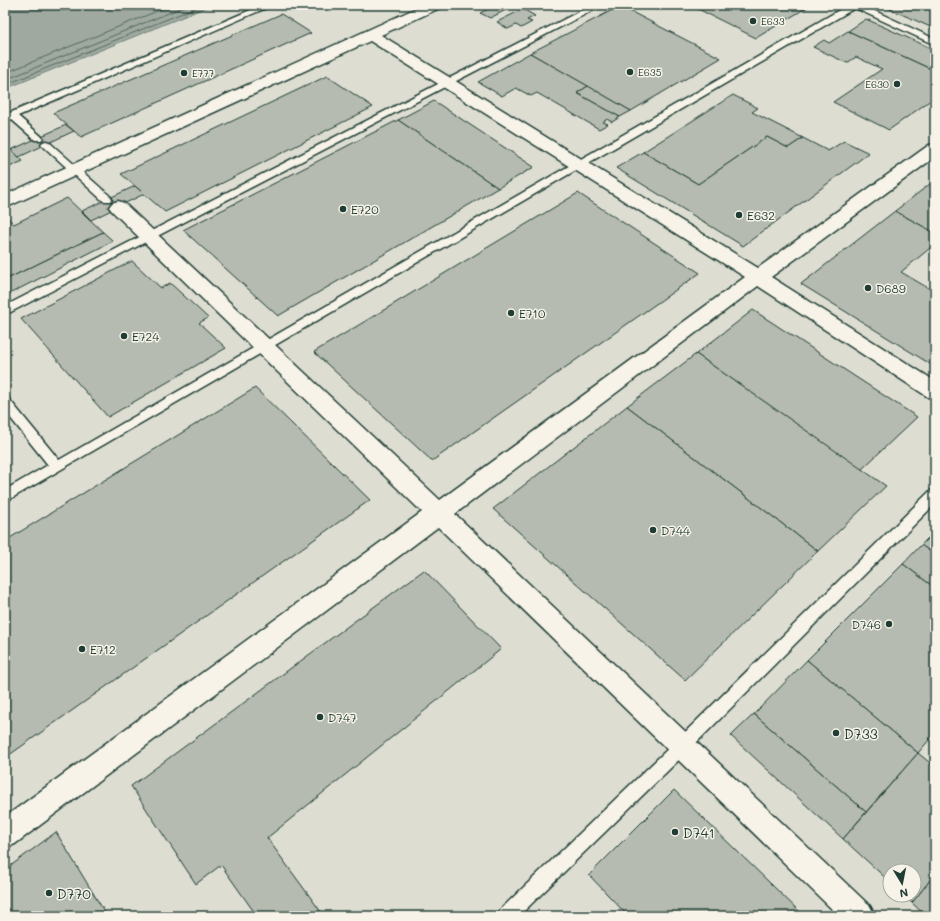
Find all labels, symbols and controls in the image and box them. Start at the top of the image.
place label: E633 [761,14,785,28]
marker: E633 [748,16,758,26]
place label: E635 [638,65,662,79]
place label: E777 [192,66,215,80]
marker: E635 [625,67,635,77]
marker: E777 [179,68,189,78]
place label: E630 [865,77,889,91]
marker: E630 [892,79,902,89]
place label: E720 [351,201,379,217]
marker: E720 [338,204,348,214]
place label: E632 [747,207,775,223]
marker: E632 [734,210,744,220]
place label: D689 [876,280,906,296]
marker: D689 [863,283,873,293]
place label: E710 [519,305,546,321]
marker: E710 [506,308,516,318]
place label: E724 [132,328,159,344]
marker: E724 [119,331,129,341]
place label: D744 [661,522,690,538]
marker: D744 [648,525,658,535]
place label: D746 [852,616,881,632]
marker: D746 [884,619,894,629]
place label: E712 [90,641,116,657]
marker: E712 [77,644,87,654]
place label: D747 [328,709,357,725]
marker: D747 [315,712,325,722]
place label: D733 [844,724,878,743]
marker: D733 [831,728,841,738]
place label: D741 [683,823,715,842]
marker: D741 [670,827,680,837]
north arrow [882,863,922,903]
place label: D770 [57,884,91,903]
text: N [898,885,909,901]
marker: D770 [44,888,54,898]

